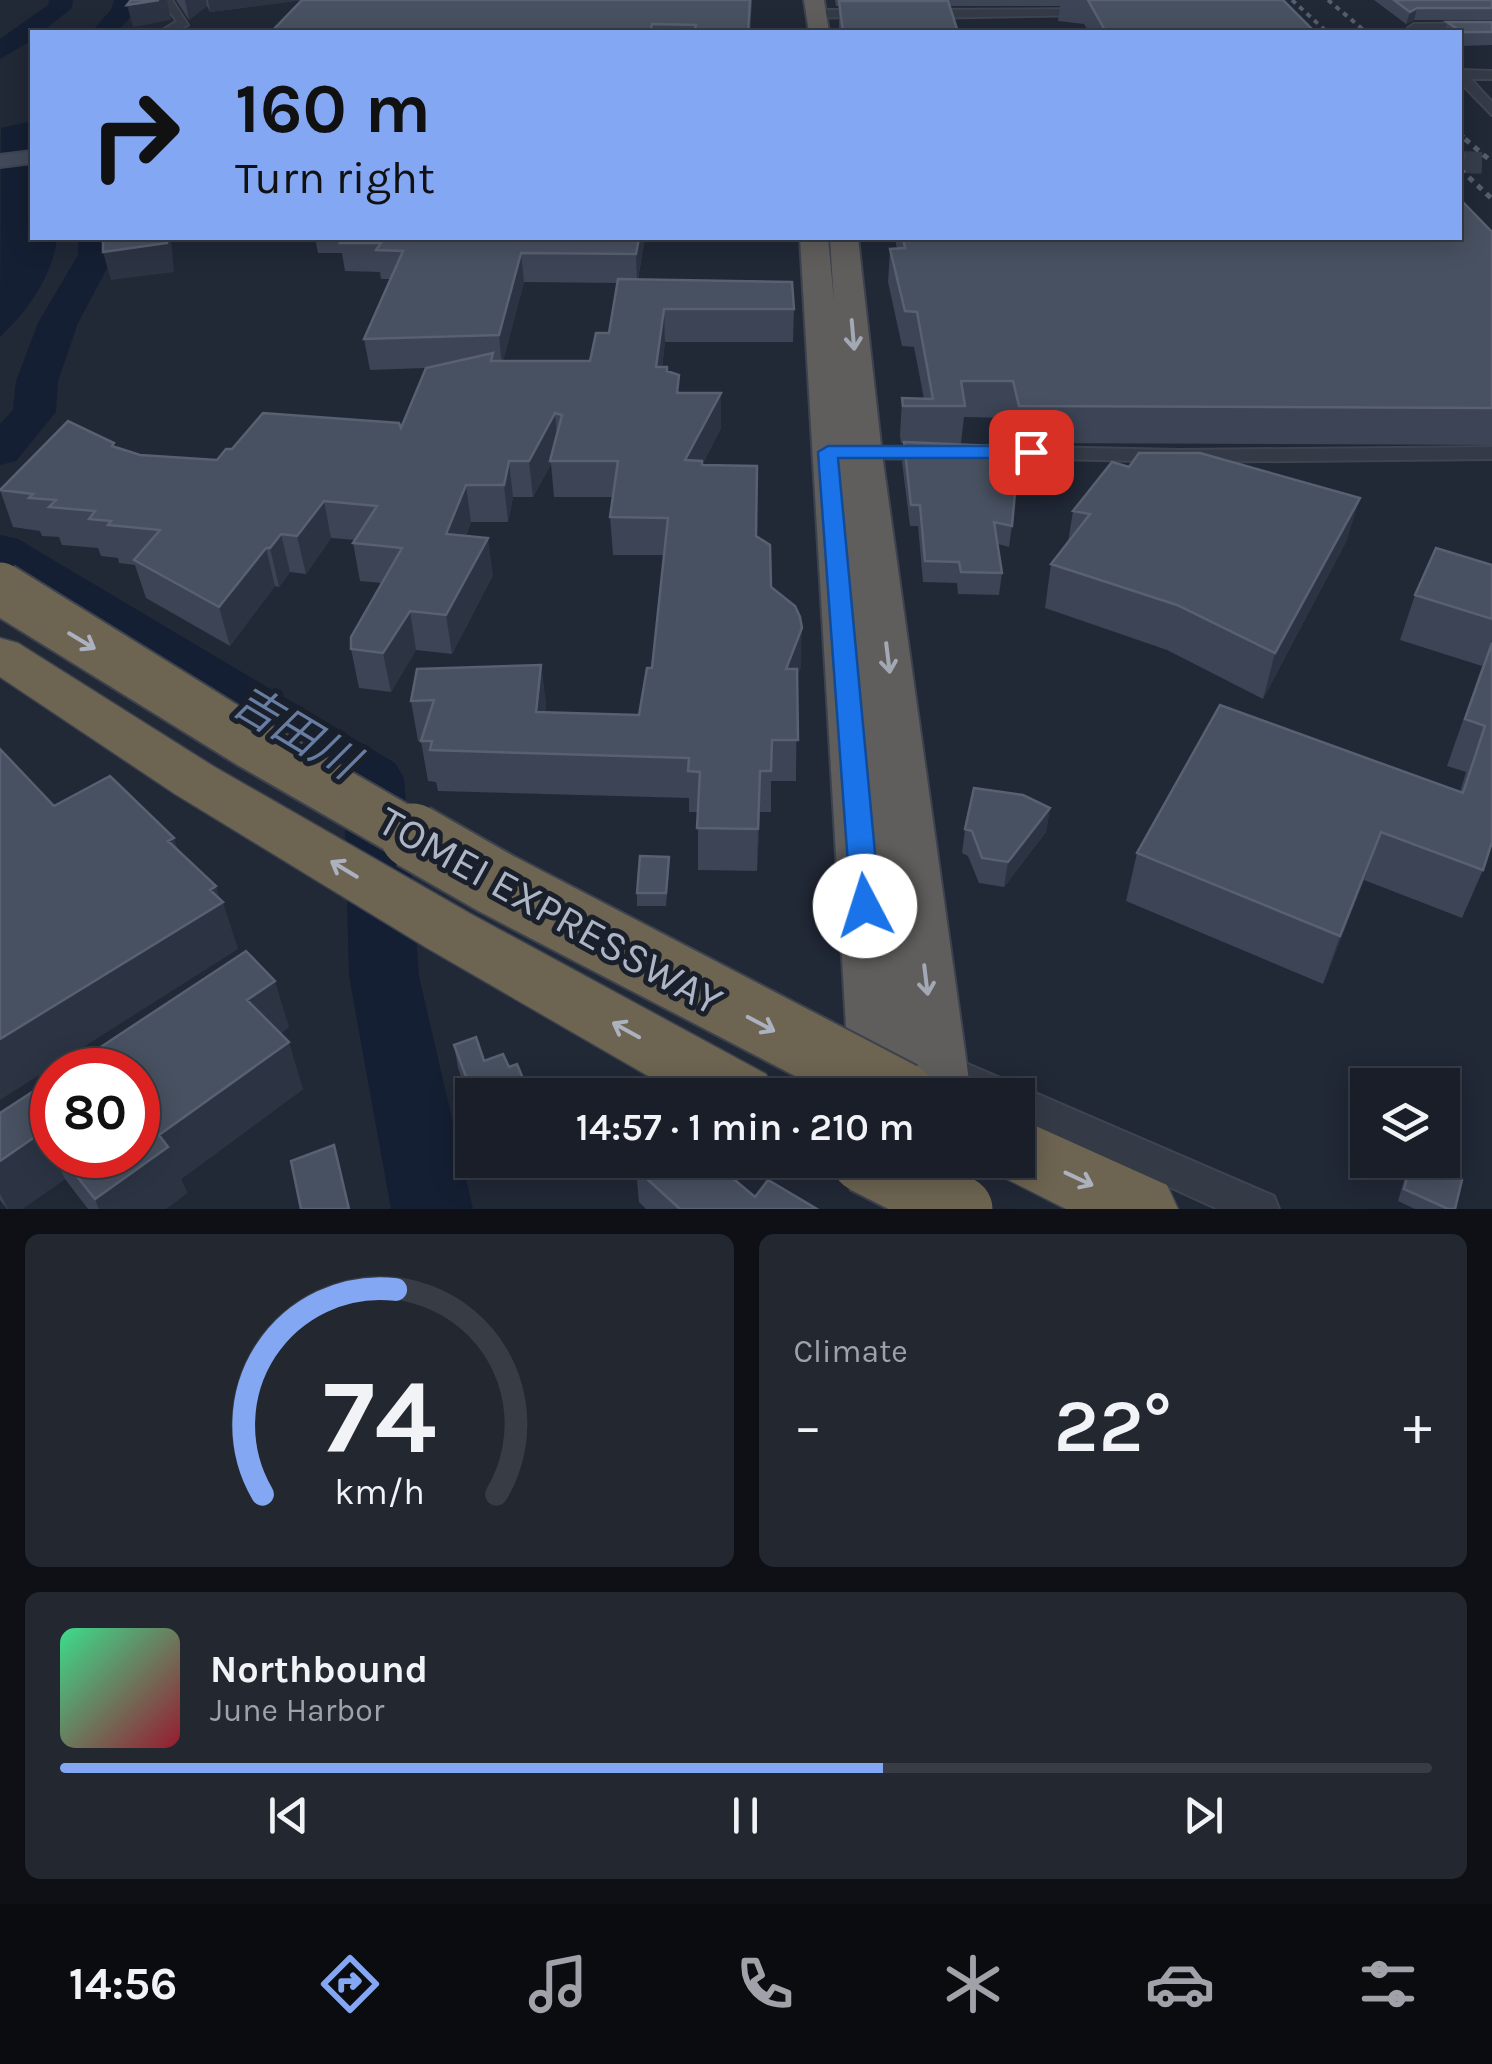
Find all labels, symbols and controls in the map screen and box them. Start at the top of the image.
text: 160 m [235,68,431,150]
icon: right [70,70,200,200]
text: Turn right [235,152,435,204]
one-way arrow [844,318,863,350]
pin [989,410,1074,495]
icon: arrive [1004,425,1059,480]
one-way arrow [67,631,96,651]
one-way arrow [879,641,898,673]
water label: 吉田川 [224,675,370,791]
street label: TOMEI EXPRESSWAY [370,796,731,1026]
position arrow [813,854,917,958]
one-way arrow [330,859,359,879]
one-way arrow [917,964,936,996]
one-way arrow [746,1015,776,1034]
one-way arrow [612,1020,642,1040]
speed limit sign: 80 [30,1048,160,1178]
map controls [1350,1068,1460,1178]
button: layers [1350,1068,1460,1178]
text: 14:57 · 1 min · 210 m [576,1105,914,1150]
one-way arrow [1064,1171,1094,1190]
text: Climate [794,1333,908,1370]
text: 74 [322,1357,436,1478]
text: 22° [1054,1382,1172,1470]
text: − [794,1394,822,1458]
text: + [1403,1394,1432,1458]
text: km/h [334,1471,425,1513]
text: Northbound [210,1647,428,1692]
text: June Harbor [210,1692,384,1729]
icon: previous [261,1788,316,1843]
icon: pause [718,1788,773,1843]
icon: next [1176,1788,1231,1843]
icon: directions [315,1949,385,2019]
icon: music [523,1949,593,2019]
icon: phone [730,1949,800,2019]
icon: climate [938,1949,1008,2019]
icon: car [1145,1949,1215,2019]
icon: filters [1353,1949,1423,2019]
text: 14:56 [69,1958,177,2010]

